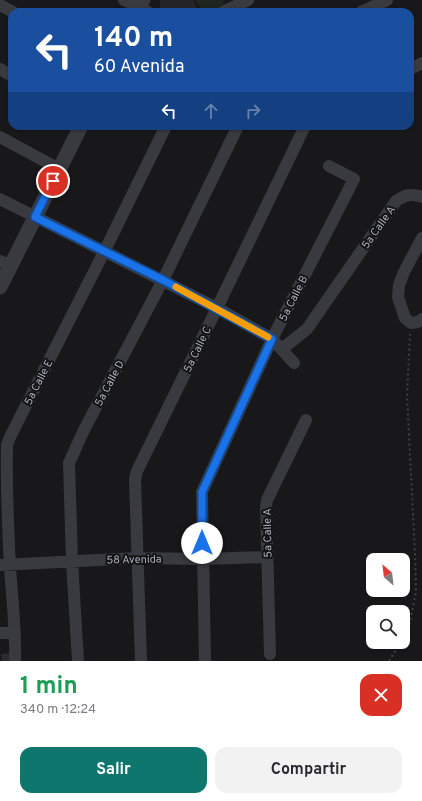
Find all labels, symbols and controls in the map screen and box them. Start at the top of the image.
text: 140 m [94,21,173,57]
icon: left [28,24,80,76]
text: 60 Avenida [94,56,184,79]
icon: left [158,100,180,122]
icon: ahead [200,100,222,122]
icon: right [242,100,264,122]
pin [36,164,70,198]
icon: arrive [42,170,64,192]
street label: 5a Calle A [359,203,399,252]
street label: 5a Calle B [276,273,311,324]
street label: 5a Calle C [181,324,215,375]
street label: 5a Calle E [22,357,56,407]
street label: 5a Calle D [92,358,128,409]
street label: 5a Calle A [261,508,275,558]
position arrow [181,522,223,564]
street label: 58 Avenida [106,553,162,567]
north arrow [366,553,410,597]
map controls [366,553,410,649]
button: search [366,605,410,649]
text: 1 min [20,672,78,702]
button: close [360,674,402,716]
text: 340 m · 12:24 [20,702,96,718]
button: Salir [20,747,207,793]
button: Compartir [215,747,402,793]

